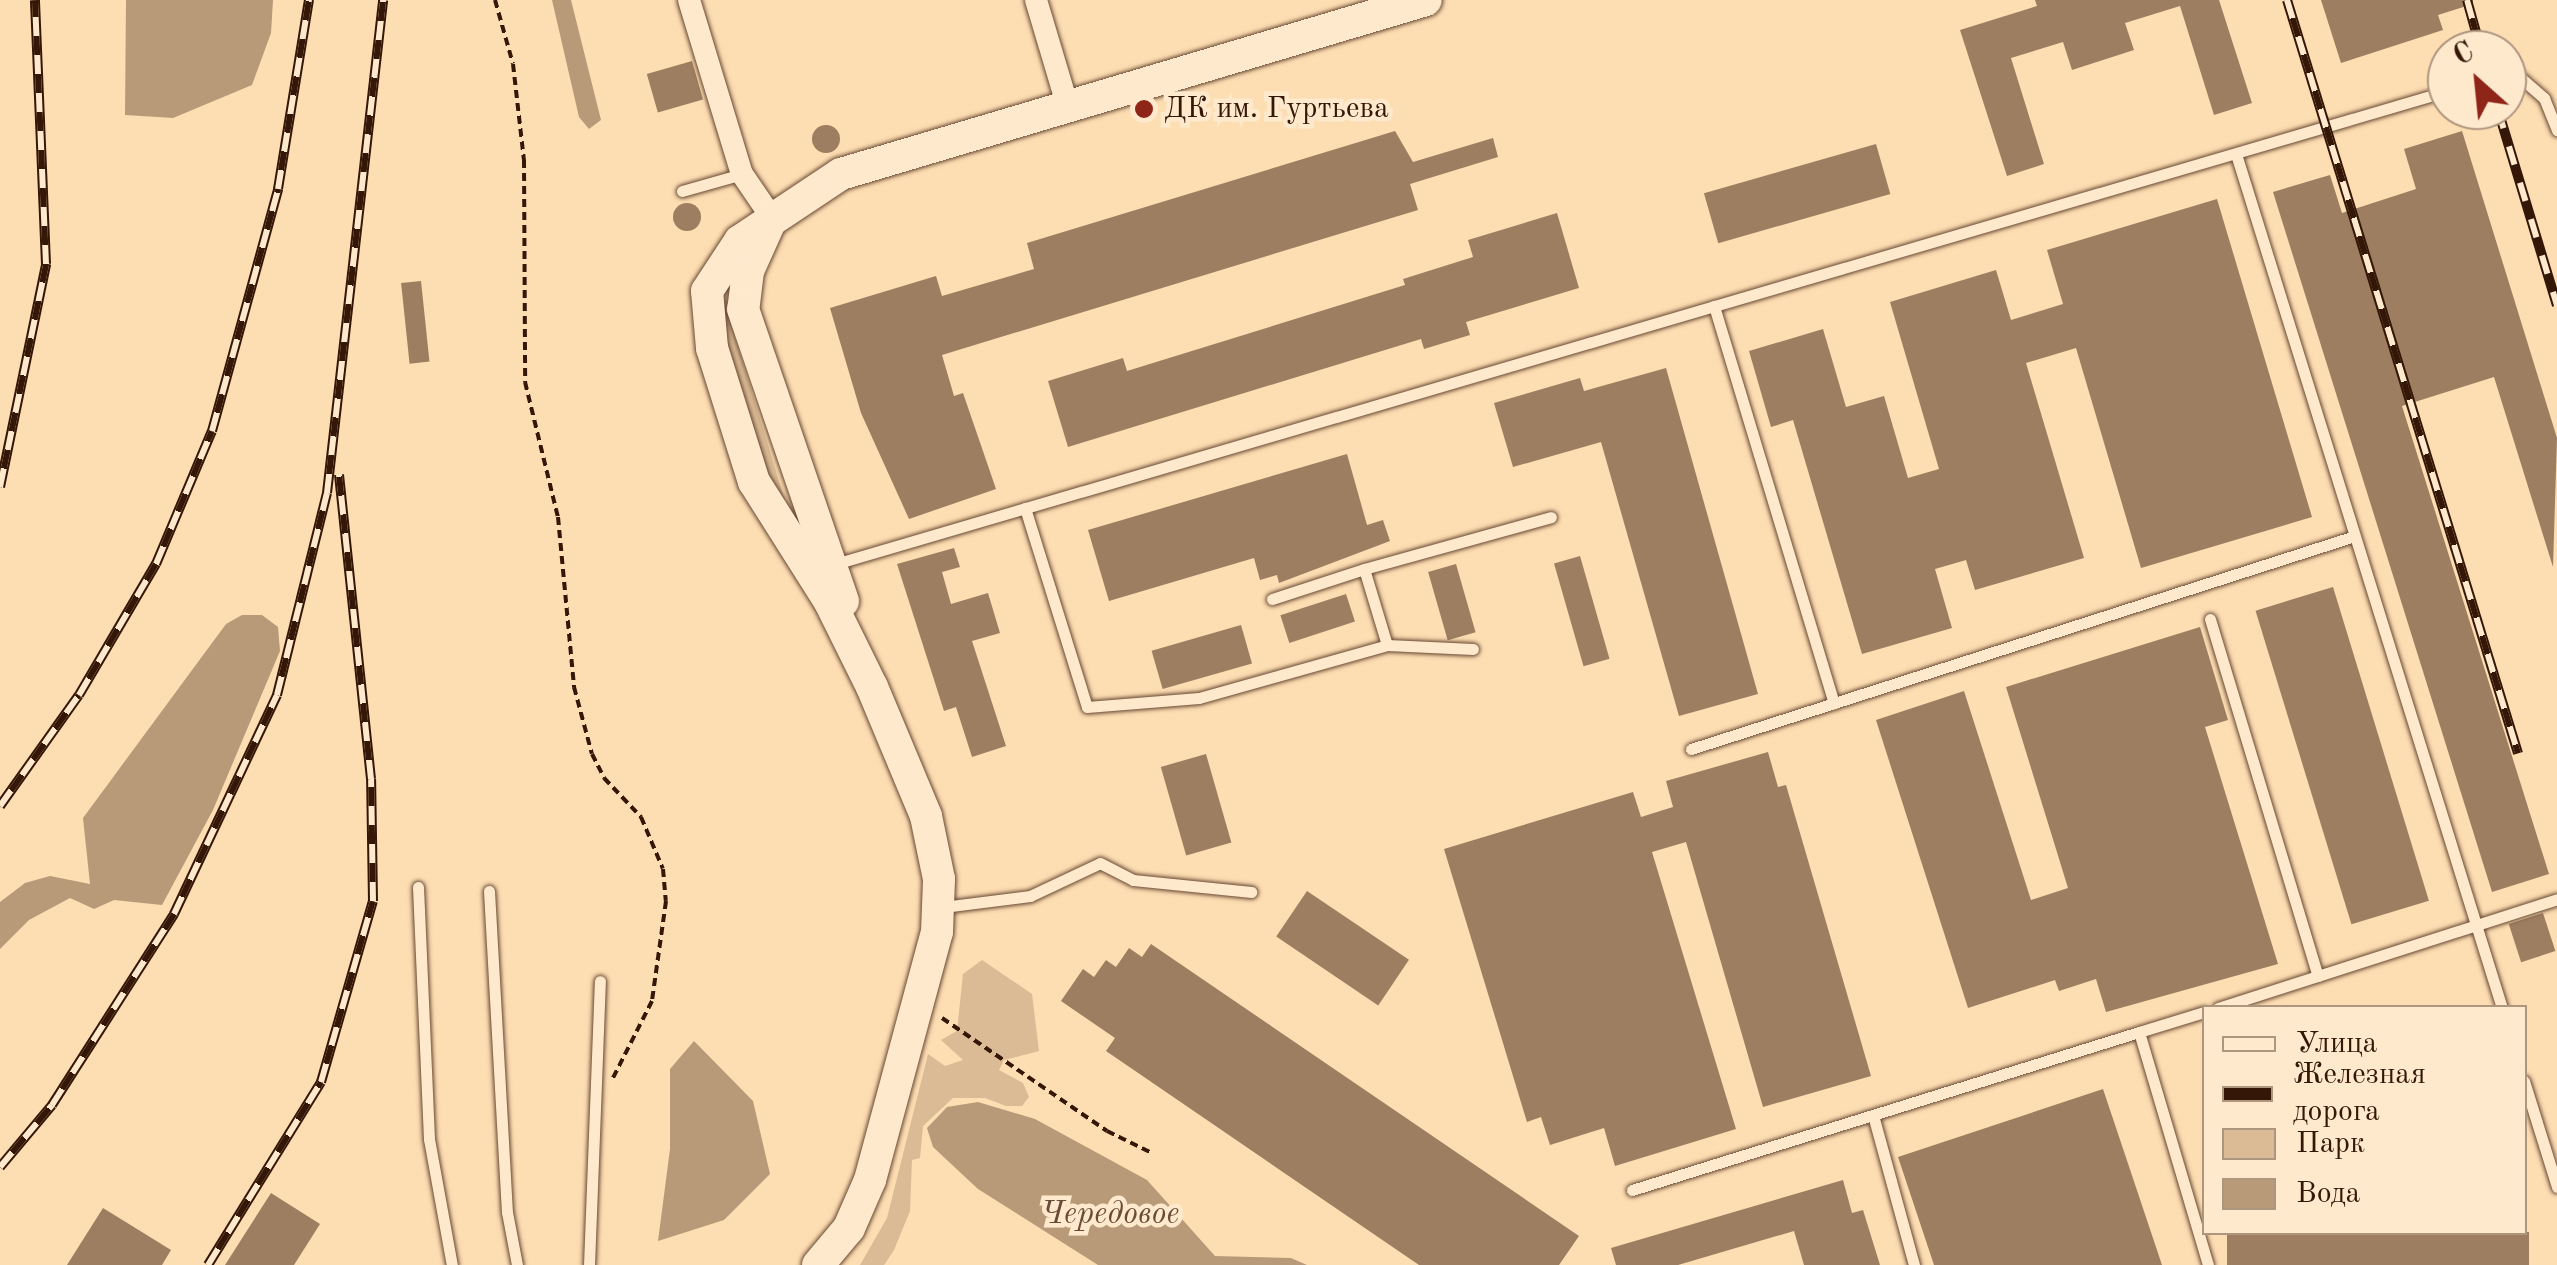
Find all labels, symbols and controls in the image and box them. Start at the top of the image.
north arrow [2427,30,2527,130]
text: С [2450,38,2479,72]
place label: ДК им. Гуртьева [1164,91,1389,127]
marker: ДК им. Гуртьева [1133,98,1155,120]
legend [2202,1005,2527,1235]
text: Улица [2296,1029,2377,1059]
text: Железная дорога [2293,1060,2426,1127]
text: Парк [2296,1129,2365,1159]
text: Вода [2296,1179,2360,1209]
water label: Чередовое [1041,1196,1179,1234]

